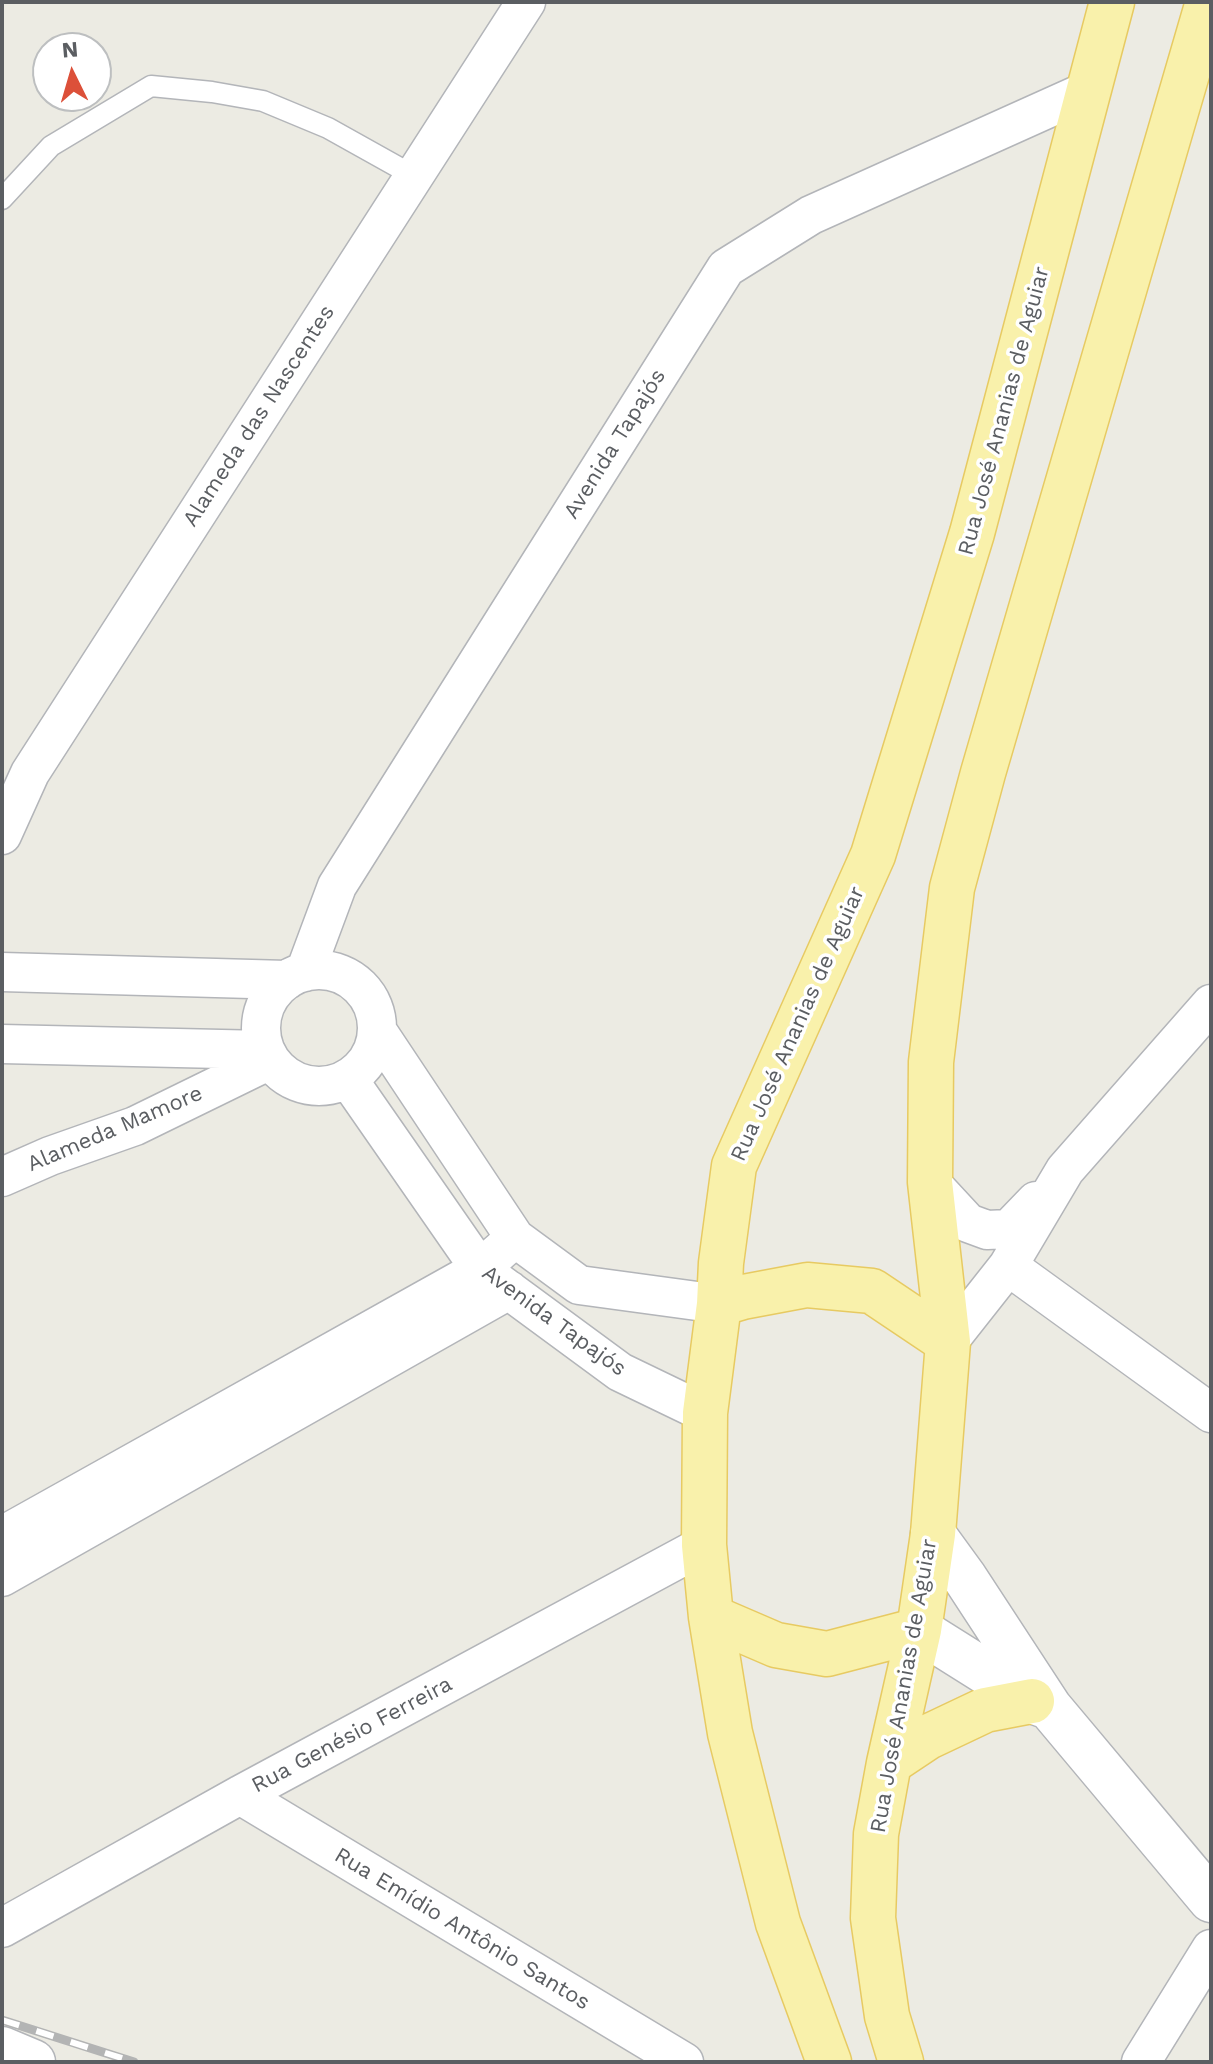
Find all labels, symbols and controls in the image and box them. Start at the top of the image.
north arrow [32,32,112,112]
text: N [61,36,79,63]
street label: Rua José Ananias de Aguiar [953,264,1055,558]
street label: Alameda das Nascentes [178,300,340,532]
street label: Avenida Tapajós [558,364,672,524]
street label: Rua José Ananias de Aguiar [725,883,871,1165]
street label: Alameda Mamore [23,1080,207,1178]
street label: Avenida Tapajós [477,1260,631,1382]
street label: Rua José Ananias de Aguiar [865,1537,943,1835]
street label: Rua Genésio Ferreira [247,1671,457,1799]
street label: Rua Emídio Antônio Santos [329,1842,595,2016]

